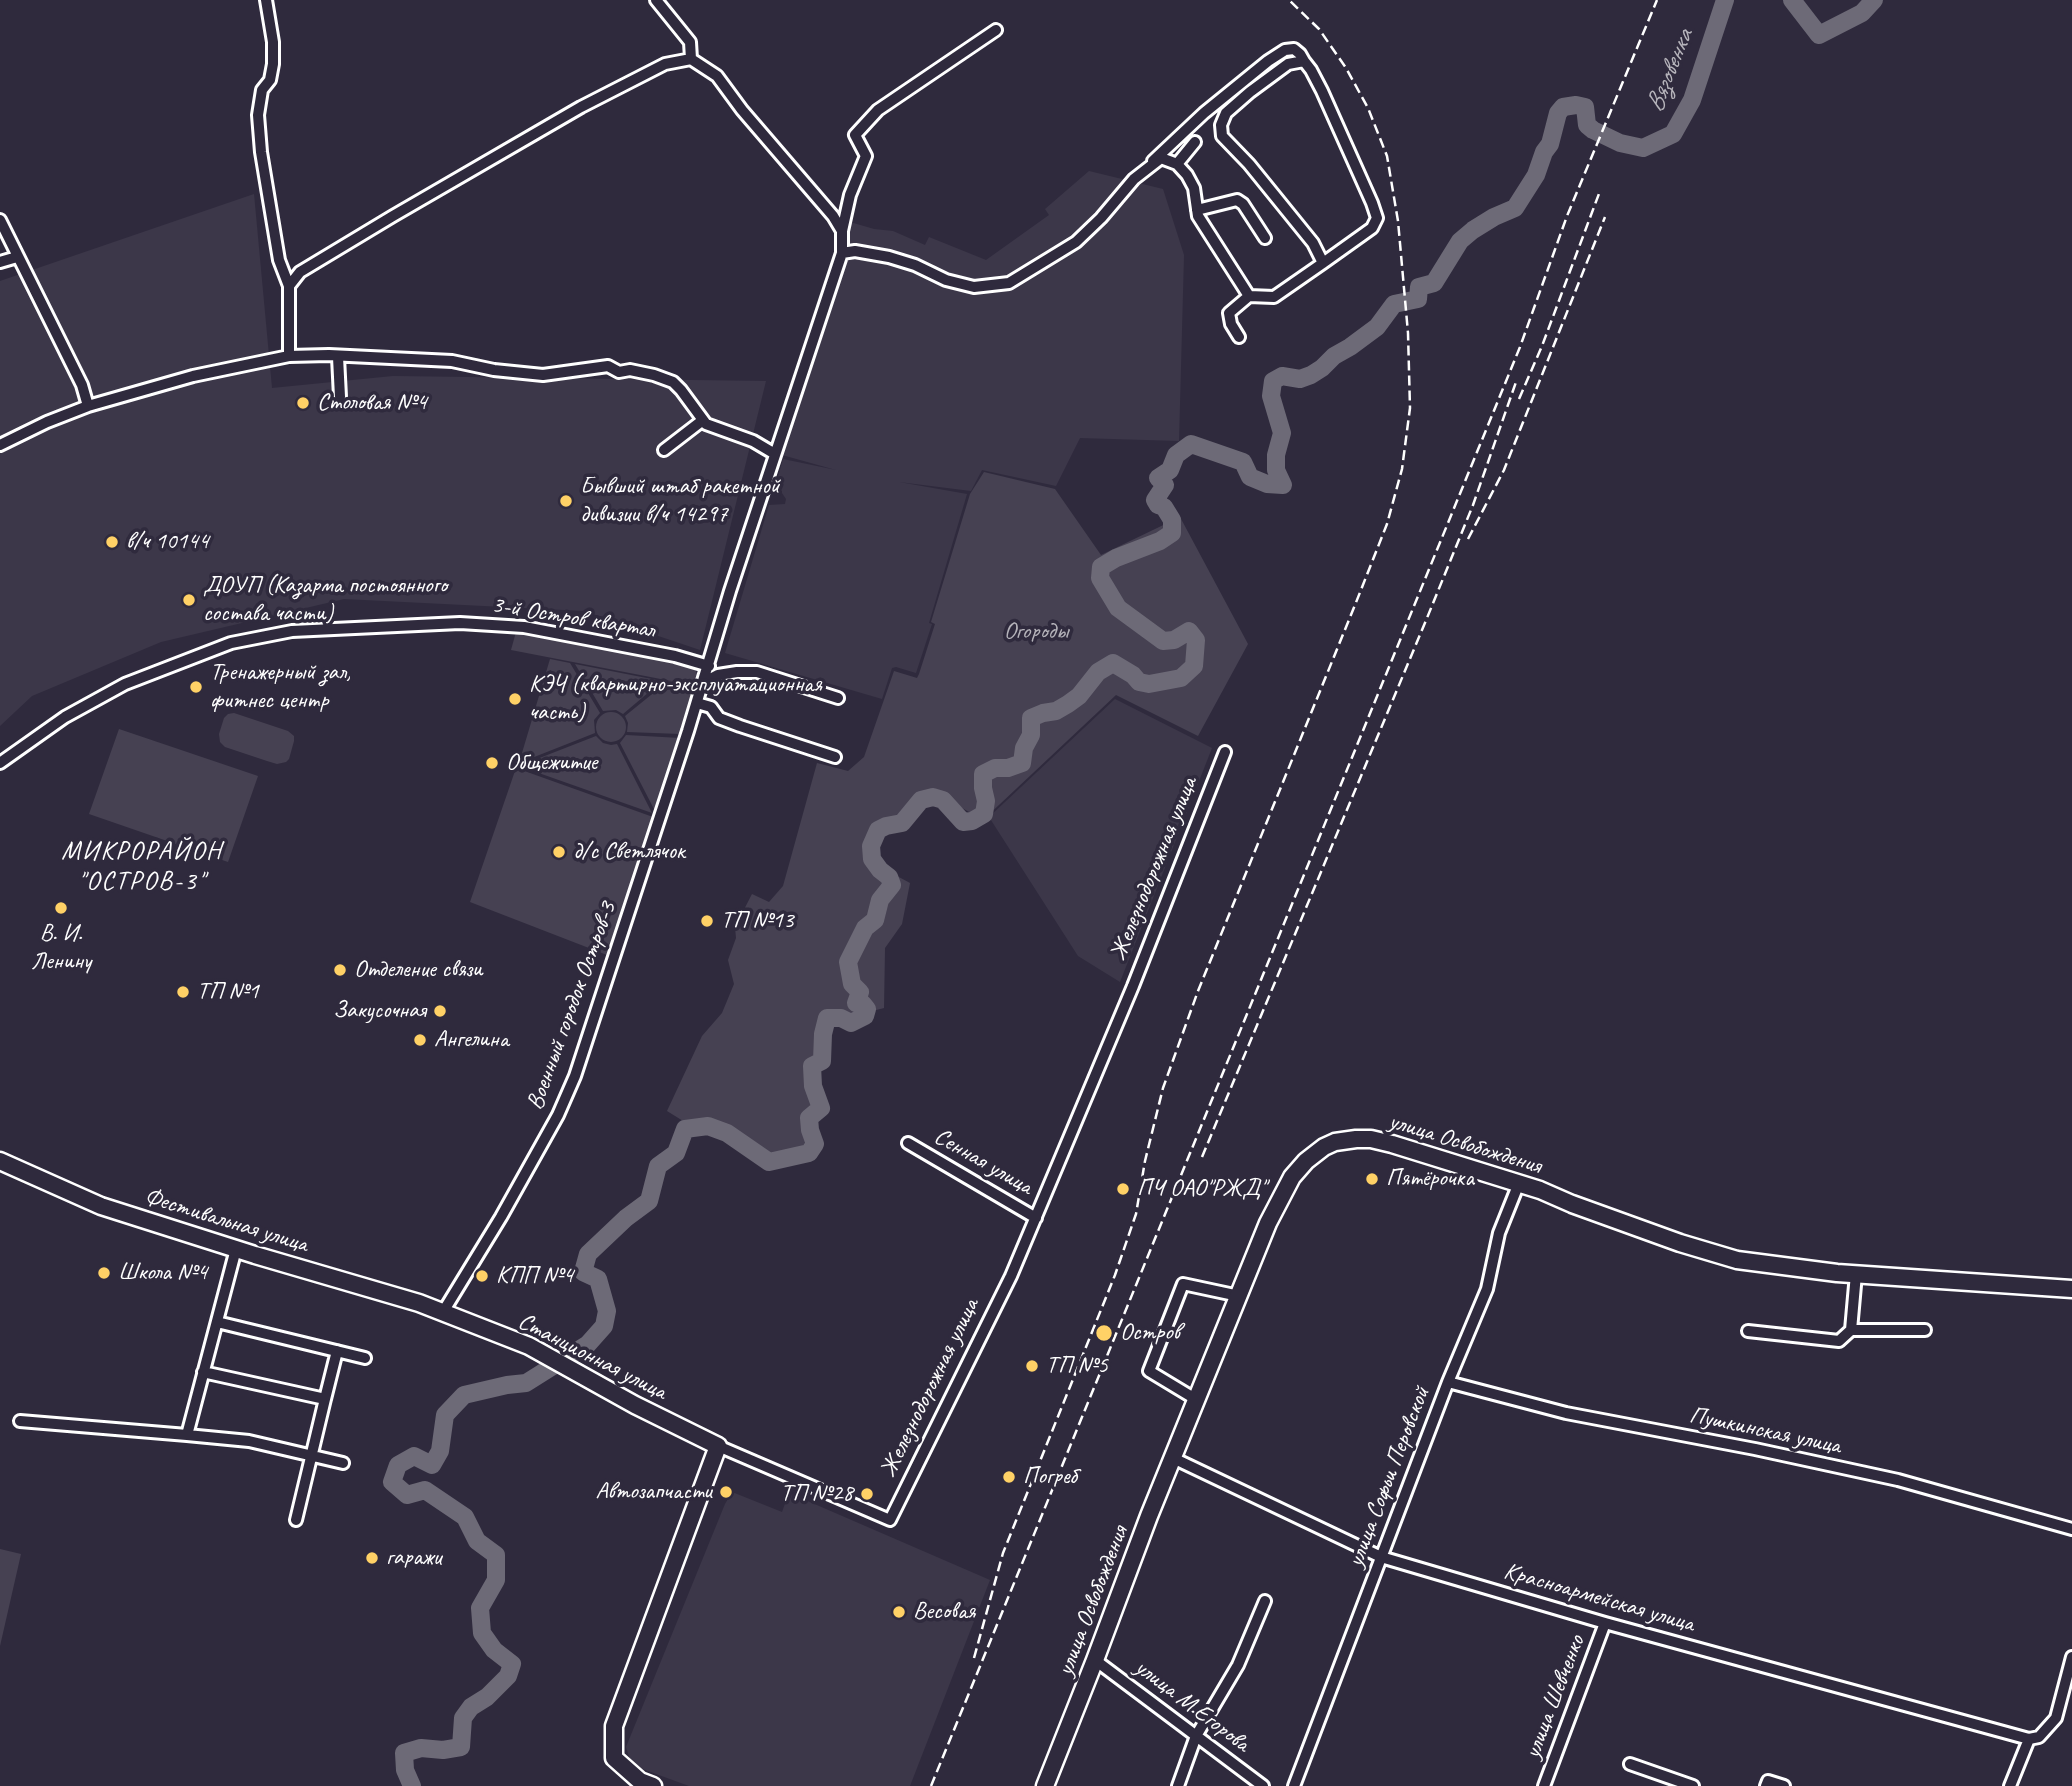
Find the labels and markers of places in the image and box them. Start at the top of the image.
place label: Столовая №4 [317,389,427,417]
marker: Столовая №4 [295,395,311,411]
place label: Бывший штаб ракетной дивизии в/ч 14297 [580,473,780,529]
marker: Бывший штаб ракетной дивизии в/ч 14297 [558,493,574,509]
place label: в/ч 10144 [126,528,209,556]
marker: в/ч 10144 [104,534,120,550]
place label: ДОУП (Казарма постоянного состава части) [203,572,447,628]
marker: ДОУП (Казарма постоянного состава части) [181,592,197,608]
place label: Тренажерный зал, фитнес центр [210,659,351,715]
place label: КЭЧ (квартирно-эксплуатационная часть) [529,671,822,727]
marker: Тренажерный зал, фитнес центр [188,679,204,695]
marker: КЭЧ (квартирно-эксплуатационная часть) [507,691,523,707]
place label: Общежитие [506,749,597,777]
marker: Общежитие [484,755,500,771]
place label: д/с Светлячок [573,838,685,866]
marker: д/с Светлячок [551,844,567,860]
marker: В. И. Ленину [53,900,69,916]
place label: ТП №13 [721,907,794,935]
marker: ТП №13 [699,913,715,929]
place label: В. И. Ленину [31,920,91,976]
place label: Отделение связи [354,956,482,984]
marker: Отделение связи [332,962,348,978]
place label: ТП №1 [197,978,259,1006]
marker: ТП №1 [175,984,191,1000]
place label: Закусочная [333,997,426,1025]
marker: Закусочная [432,1003,448,1019]
place label: Ангелина [434,1026,509,1054]
marker: Ангелина [412,1032,428,1048]
place label: Пятёрочка [1386,1165,1474,1193]
marker: Пятёрочка [1364,1171,1380,1187]
place label: ПЧ ОАО"РЖД" [1137,1175,1266,1203]
marker: ПЧ ОАО"РЖД" [1115,1181,1131,1197]
place label: Школа №4 [118,1259,207,1287]
place label: КПП №4 [496,1262,573,1290]
marker: Школа №4 [96,1265,112,1281]
marker: КПП №4 [474,1268,490,1284]
place label: Остров [1120,1319,1180,1347]
marker: Остров [1094,1323,1114,1343]
place label: ТП №5 [1046,1352,1108,1380]
marker: ТП №5 [1024,1358,1040,1374]
place label: Погреб [1023,1463,1077,1491]
marker: Погреб [1001,1469,1017,1485]
place label: Автозапчасти [595,1478,712,1506]
place label: ТП №28 [780,1480,853,1508]
marker: Автозапчасти [718,1484,734,1500]
marker: ТП №28 [859,1486,875,1502]
place label: гаражи [386,1544,441,1572]
marker: гаражи [364,1550,380,1566]
place label: Весовая [913,1598,976,1626]
marker: Весовая [891,1604,907,1620]

